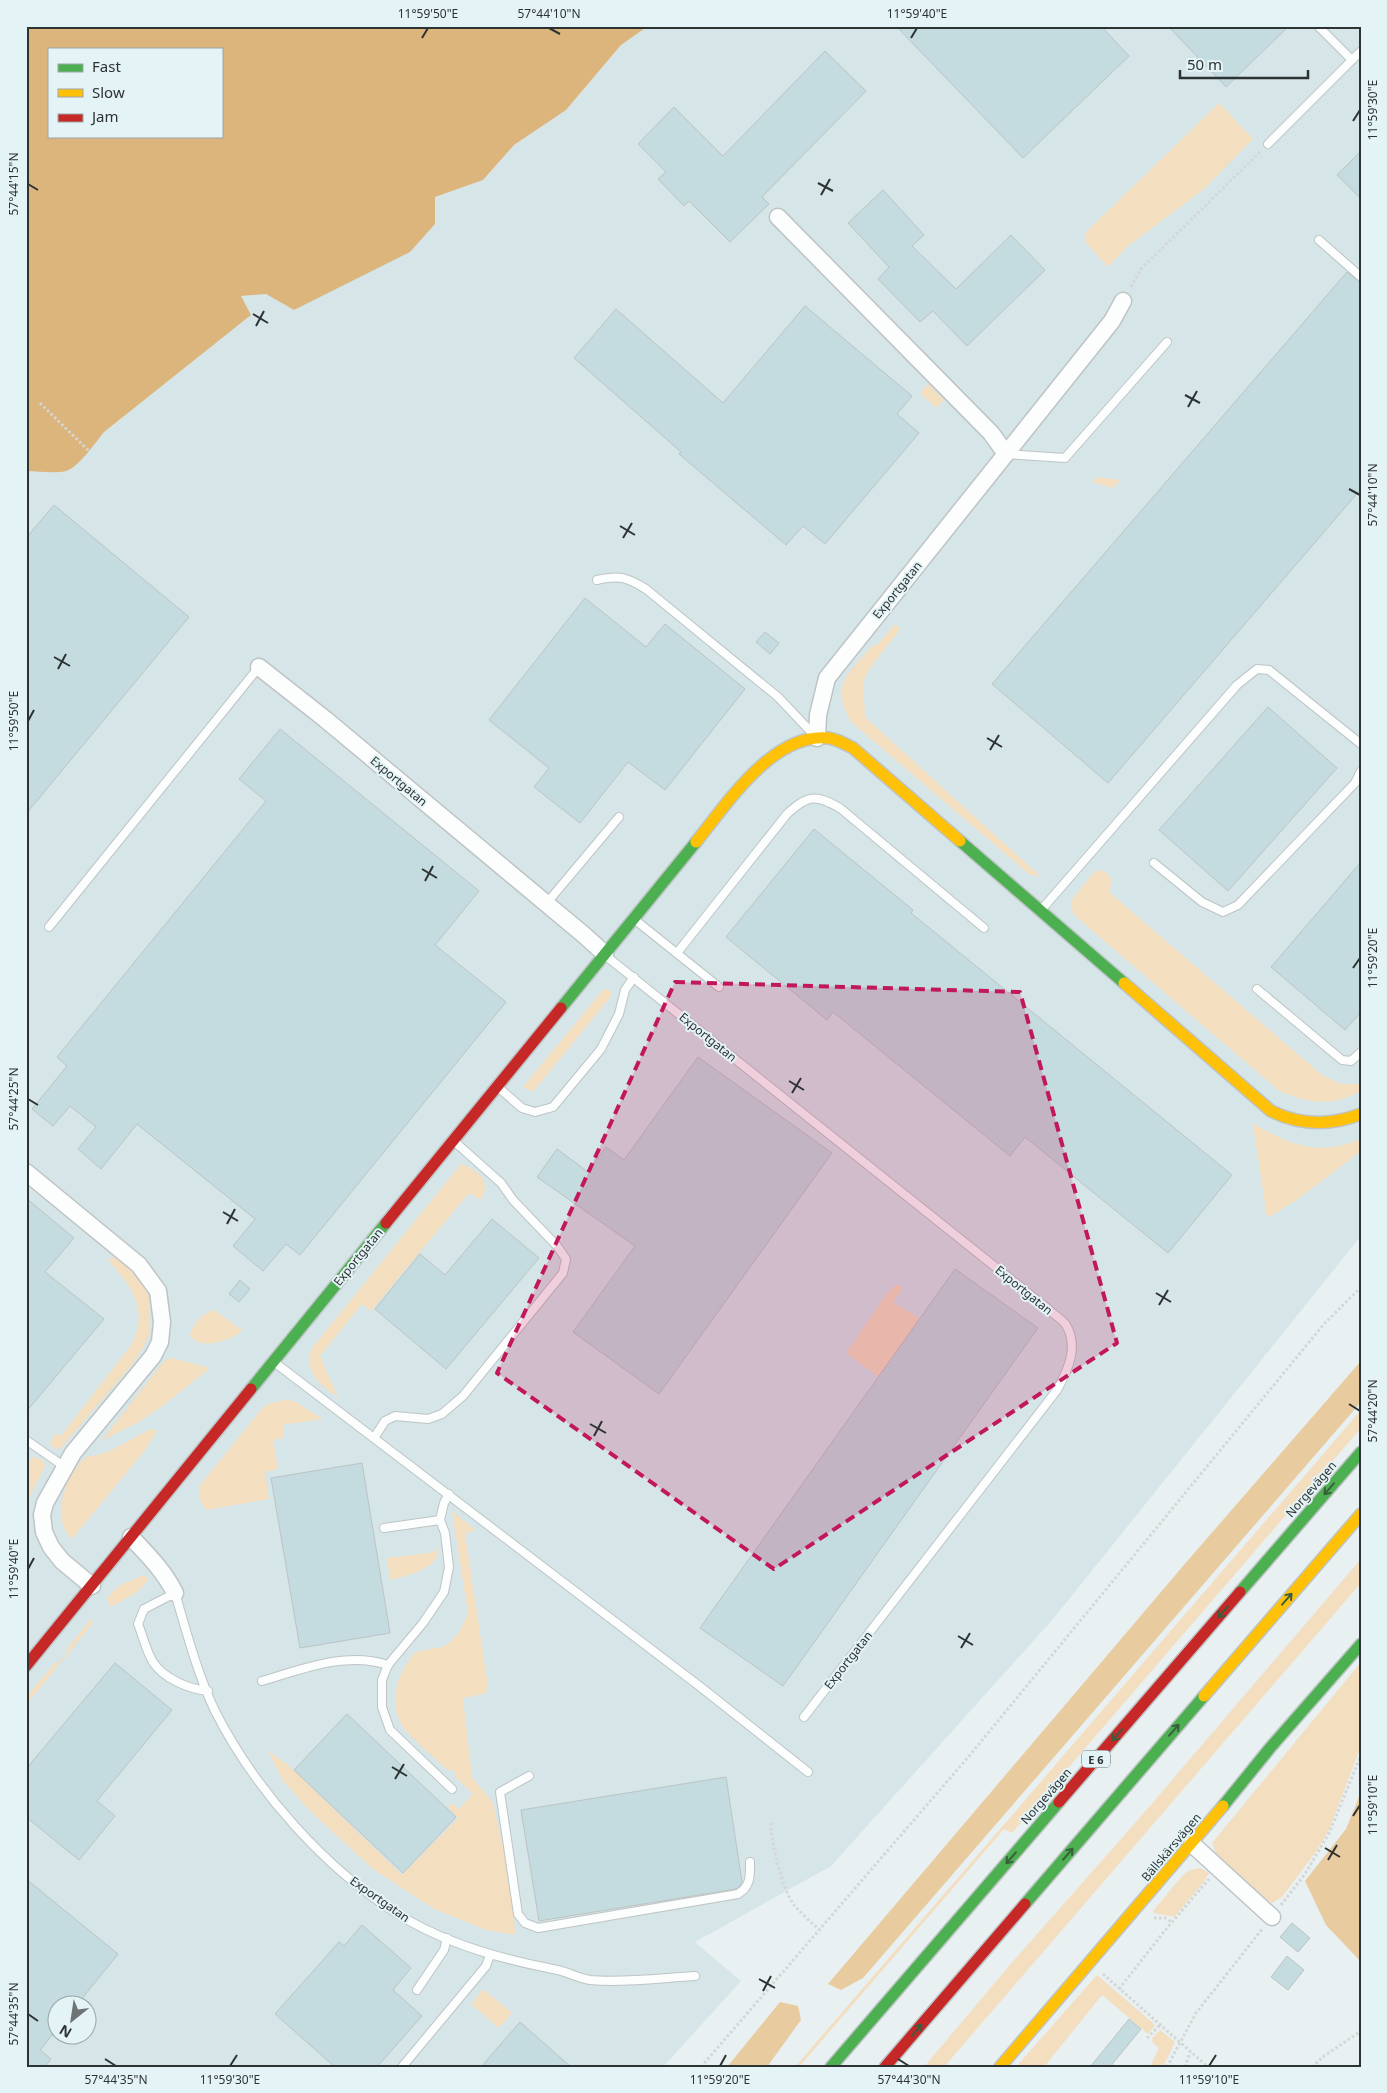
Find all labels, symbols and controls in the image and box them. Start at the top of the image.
text: 11°59'50"E [398,5,458,22]
text: 57°44'10"N [517,5,581,22]
text: 11°59'40"E [887,5,947,22]
legend [48,48,222,138]
scale bar [1180,48,1307,80]
text: 50 m [1187,54,1222,74]
text: Fast [92,56,121,76]
text: 11°59'30"E [1364,80,1381,140]
text: Slow [92,82,125,102]
text: Jam [90,106,119,126]
text: 57°44'15"N [5,152,22,216]
text: 57°44'10"N [1364,463,1381,527]
street label: Exportgatan [869,558,925,622]
text: 11°59'50"E [5,691,22,751]
street label: Exportgatan [367,752,431,810]
text: 11°59'20"E [1364,928,1381,988]
street label: Exportgatan [676,1009,740,1065]
text: 57°44'25"N [5,1067,22,1131]
street label: Exportgatan [330,1225,386,1289]
street label: Exportgatan [992,1262,1056,1318]
text: 57°44'20"N [1364,1379,1381,1443]
street label: Norgevägen [1282,1457,1340,1521]
one-way arrow [1324,1482,1335,1495]
text: 11°59'40"E [5,1539,22,1599]
one-way arrow [1282,1592,1293,1605]
one-way arrow [1217,1606,1229,1619]
street label: Exportgatan [820,1627,876,1693]
one-way arrow [1169,1724,1180,1737]
one-way arrow [1111,1729,1122,1742]
road number: E 6 [1082,1750,1110,1768]
street label: Norgevägen [1017,1764,1075,1828]
text: 11°59'10"E [1364,1775,1381,1835]
street label: Bällskärsvägen [1137,1809,1205,1885]
one-way arrow [1063,1847,1074,1860]
one-way arrow [1005,1852,1016,1865]
street label: Exportgatan [347,1872,413,1926]
text: 57°44'35"N [5,1982,22,2046]
north arrow [48,1996,98,2046]
text: N [56,2021,75,2043]
one-way arrow [911,2023,923,2036]
text: 57°44'35"N [84,2071,148,2088]
text: 11°59'30"E [200,2071,260,2088]
text: 11°59'20"E [690,2071,750,2088]
text: 57°44'30"N [877,2071,941,2088]
text: 11°59'10"E [1179,2071,1239,2088]

